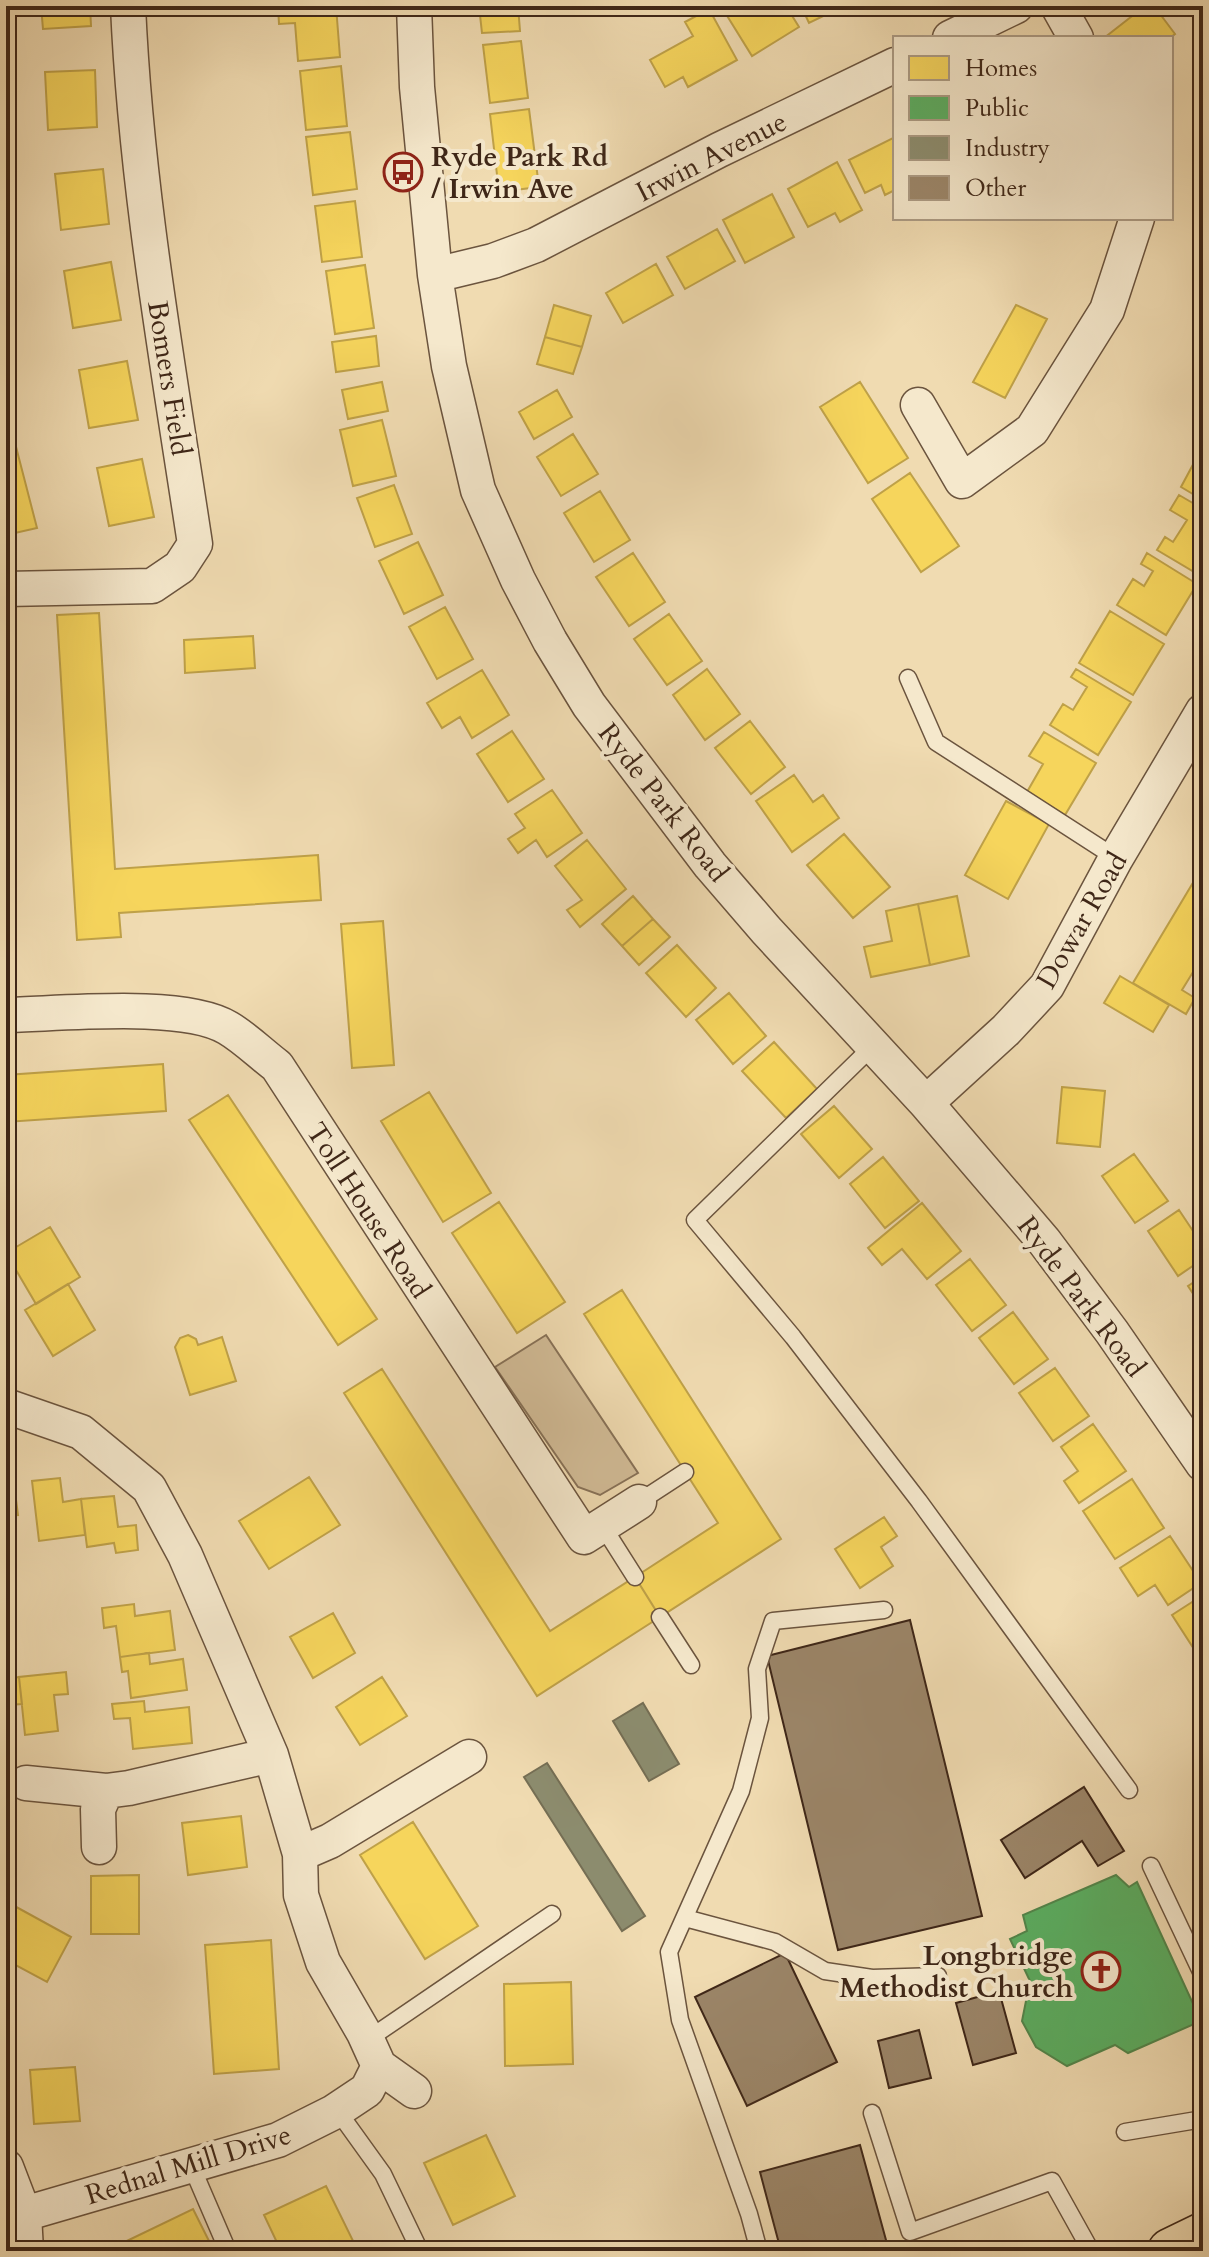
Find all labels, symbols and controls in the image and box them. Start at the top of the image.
legend [893,36,1173,220]
text: Homes [965,52,1037,85]
text: Public [965,92,1029,125]
street label: Irwin Avenue [630,103,793,211]
text: Industry [965,132,1050,165]
place label: Ryde Park Rd / Irwin Ave [431,138,608,208]
bus stop icon: Ryde Park Rd / Irwin Ave [382,151,424,193]
text: Other [965,172,1026,205]
street label: Bomers Field [138,298,200,458]
street label: Ryde Park Road [589,715,737,890]
street label: Dowar Road [1027,845,1136,996]
street label: Toll House Road [297,1115,439,1306]
street label: Ryde Park Road [1008,1208,1154,1385]
place label: Longbridge Methodist Church [839,1937,1074,2007]
church icon: Longbridge Methodist Church [1080,1950,1122,1992]
street label: Rednal Mill Drive [81,2116,296,2214]

